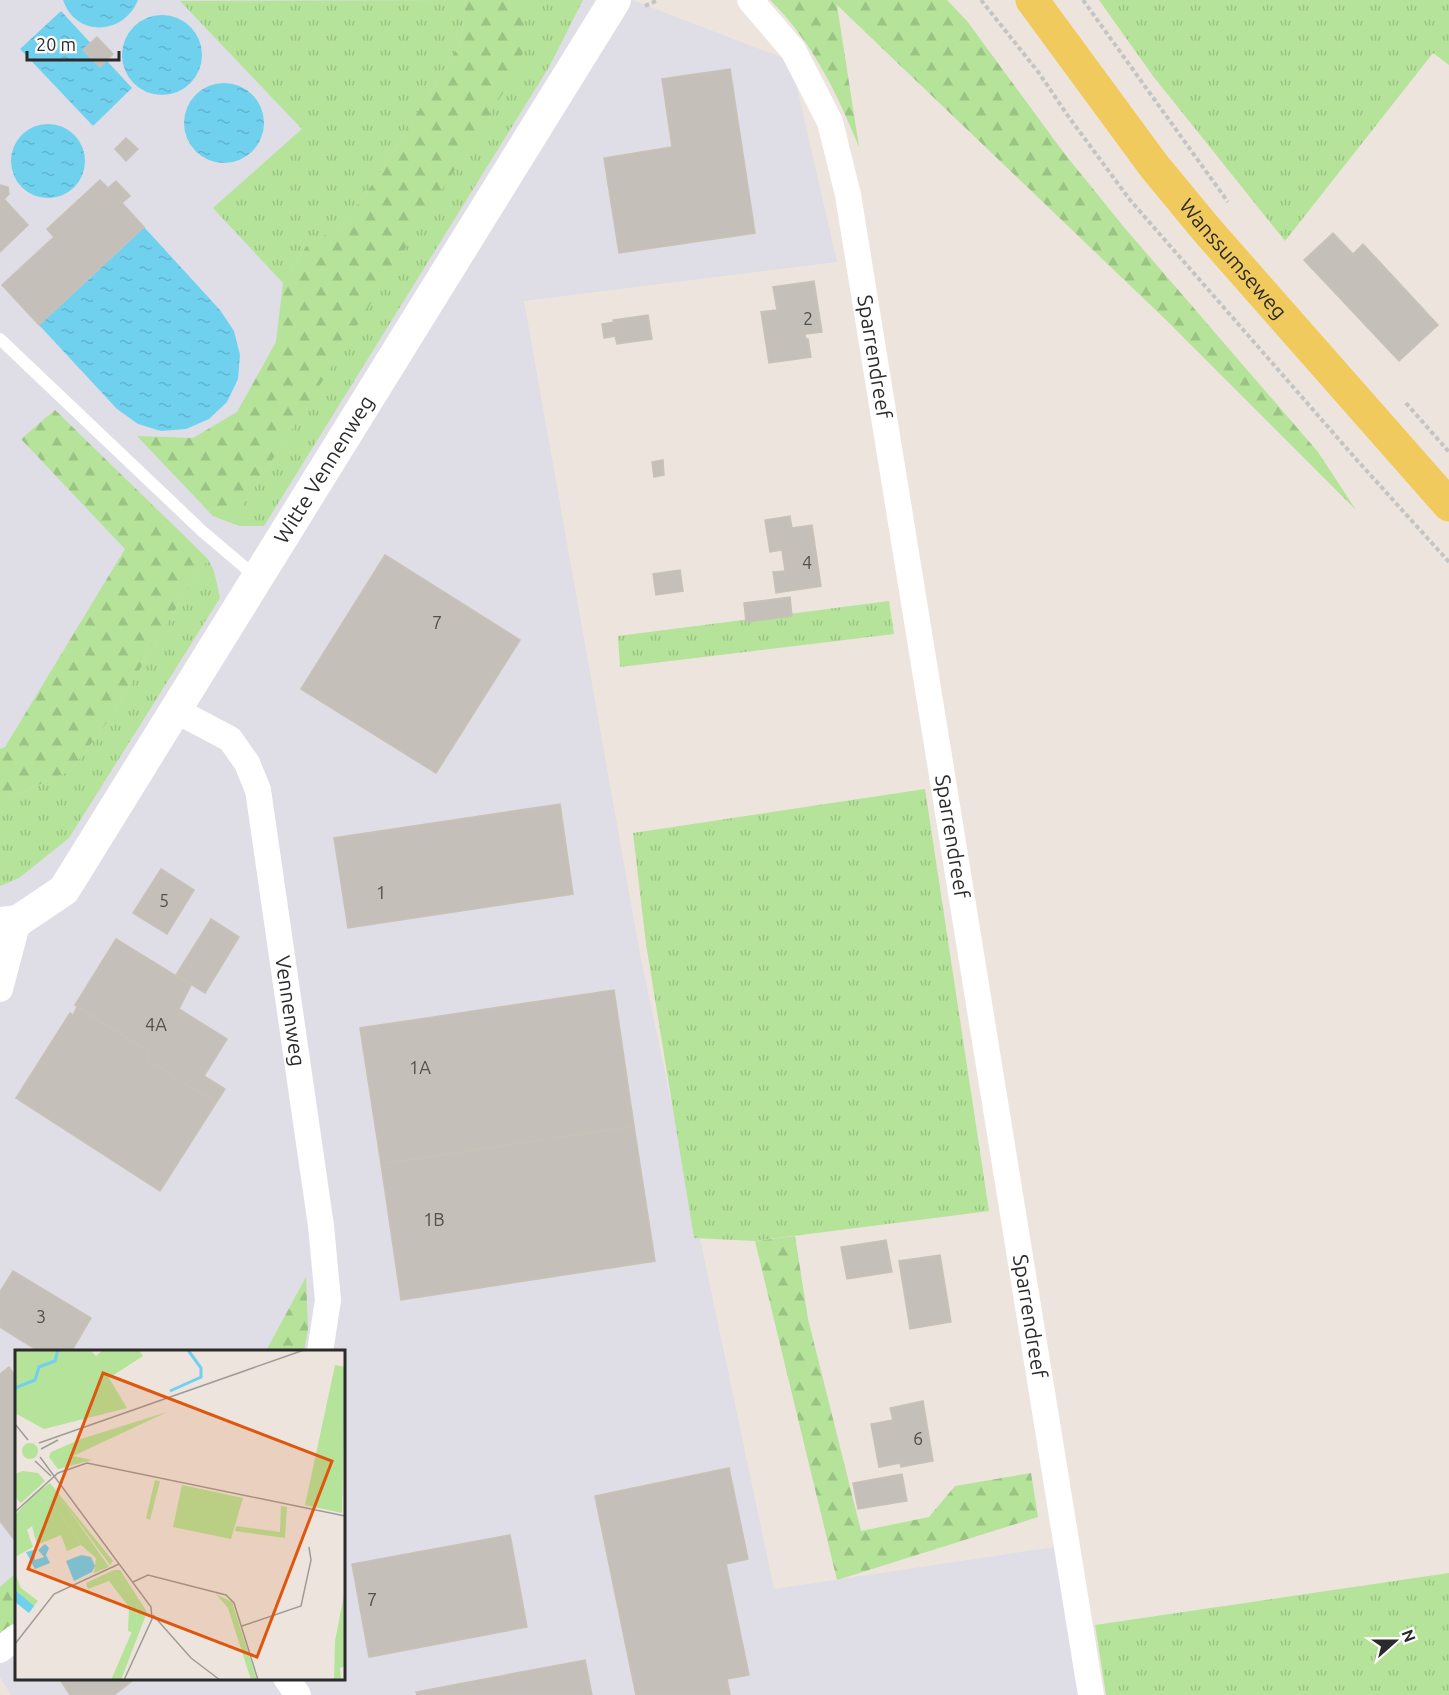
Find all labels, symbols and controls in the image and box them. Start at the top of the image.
scale bar [27,24,118,62]
text: 20 m [36,34,76,54]
street label: Wanssumseweg [1175,194,1292,323]
street label: Sparrendreef [853,293,897,421]
house number: 2 [803,308,813,328]
street label: Witte Vennenweg [269,391,378,548]
house number: 4 [802,552,812,572]
house number: 7 [432,612,442,632]
street label: Sparrendreef [931,773,975,901]
house number: 1 [376,882,386,902]
house number: 5 [159,890,169,910]
street label: Vennenweg [271,954,311,1068]
house number: 4A [145,1014,167,1034]
house number: 1A [409,1057,431,1077]
house number: 1B [423,1209,445,1229]
street label: Sparrendreef [1009,1252,1053,1381]
house number: 3 [36,1306,46,1326]
inset map [15,1350,345,1680]
house number: 6 [913,1428,923,1448]
house number: 7 [367,1589,377,1609]
north arrow [1365,1611,1425,1671]
text: N [1398,1627,1420,1644]

